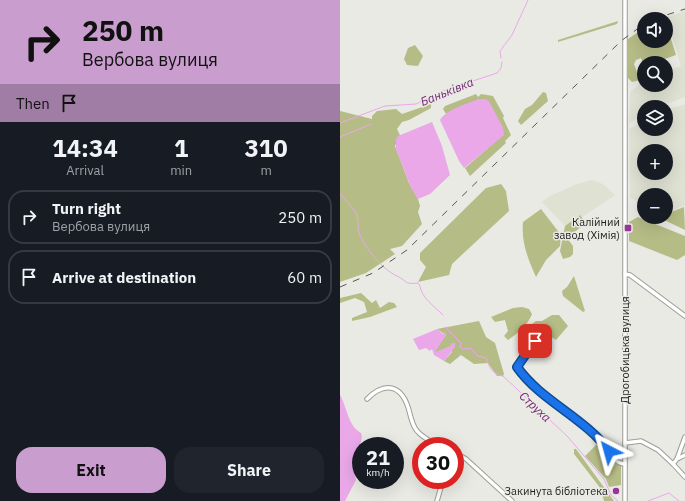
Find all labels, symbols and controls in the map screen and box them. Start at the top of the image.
text: 250 m [82,12,164,49]
map controls [637,12,673,224]
button: sound [637,12,673,48]
icon: right [16,16,68,68]
text: Вербова вулиця [82,48,218,71]
button: search [637,56,673,92]
water label: Баньківка [418,74,476,109]
icon: arrive [58,92,80,114]
text: Then [16,94,50,113]
button: layers [637,100,673,136]
text: 14:34 [52,132,118,164]
text: 1 [174,132,188,164]
text: 310 [244,132,288,164]
button: + [637,144,673,180]
text: Arrival [66,162,104,179]
text: min [170,162,192,179]
text: m [260,162,272,179]
button: − [637,188,673,224]
text: Turn right [52,199,121,218]
icon: right [18,206,40,228]
text: 250 m [278,208,322,227]
place label: Калійний завод (Хімія) [554,215,620,242]
text: Вербова вулиця [52,218,150,235]
marker: Калійний завод (Хімія) [623,223,633,233]
icon: arrive [18,266,40,288]
text: Arrive at destination [52,268,196,287]
text: 60 m [287,268,322,287]
street label: Дрогобицька вулиця [618,296,632,404]
pin [518,324,552,358]
icon: arrive [524,330,546,352]
water label: Струха [516,388,554,425]
position arrow [588,430,630,472]
speed limit sign: 30 [412,437,464,489]
text: 21 [366,444,390,471]
button: Exit [16,447,166,493]
button: Share [174,447,324,493]
text: km/h [366,466,390,479]
place label: Закинута бібліотека [505,484,608,498]
marker: Закинута бібліотека [611,486,621,496]

